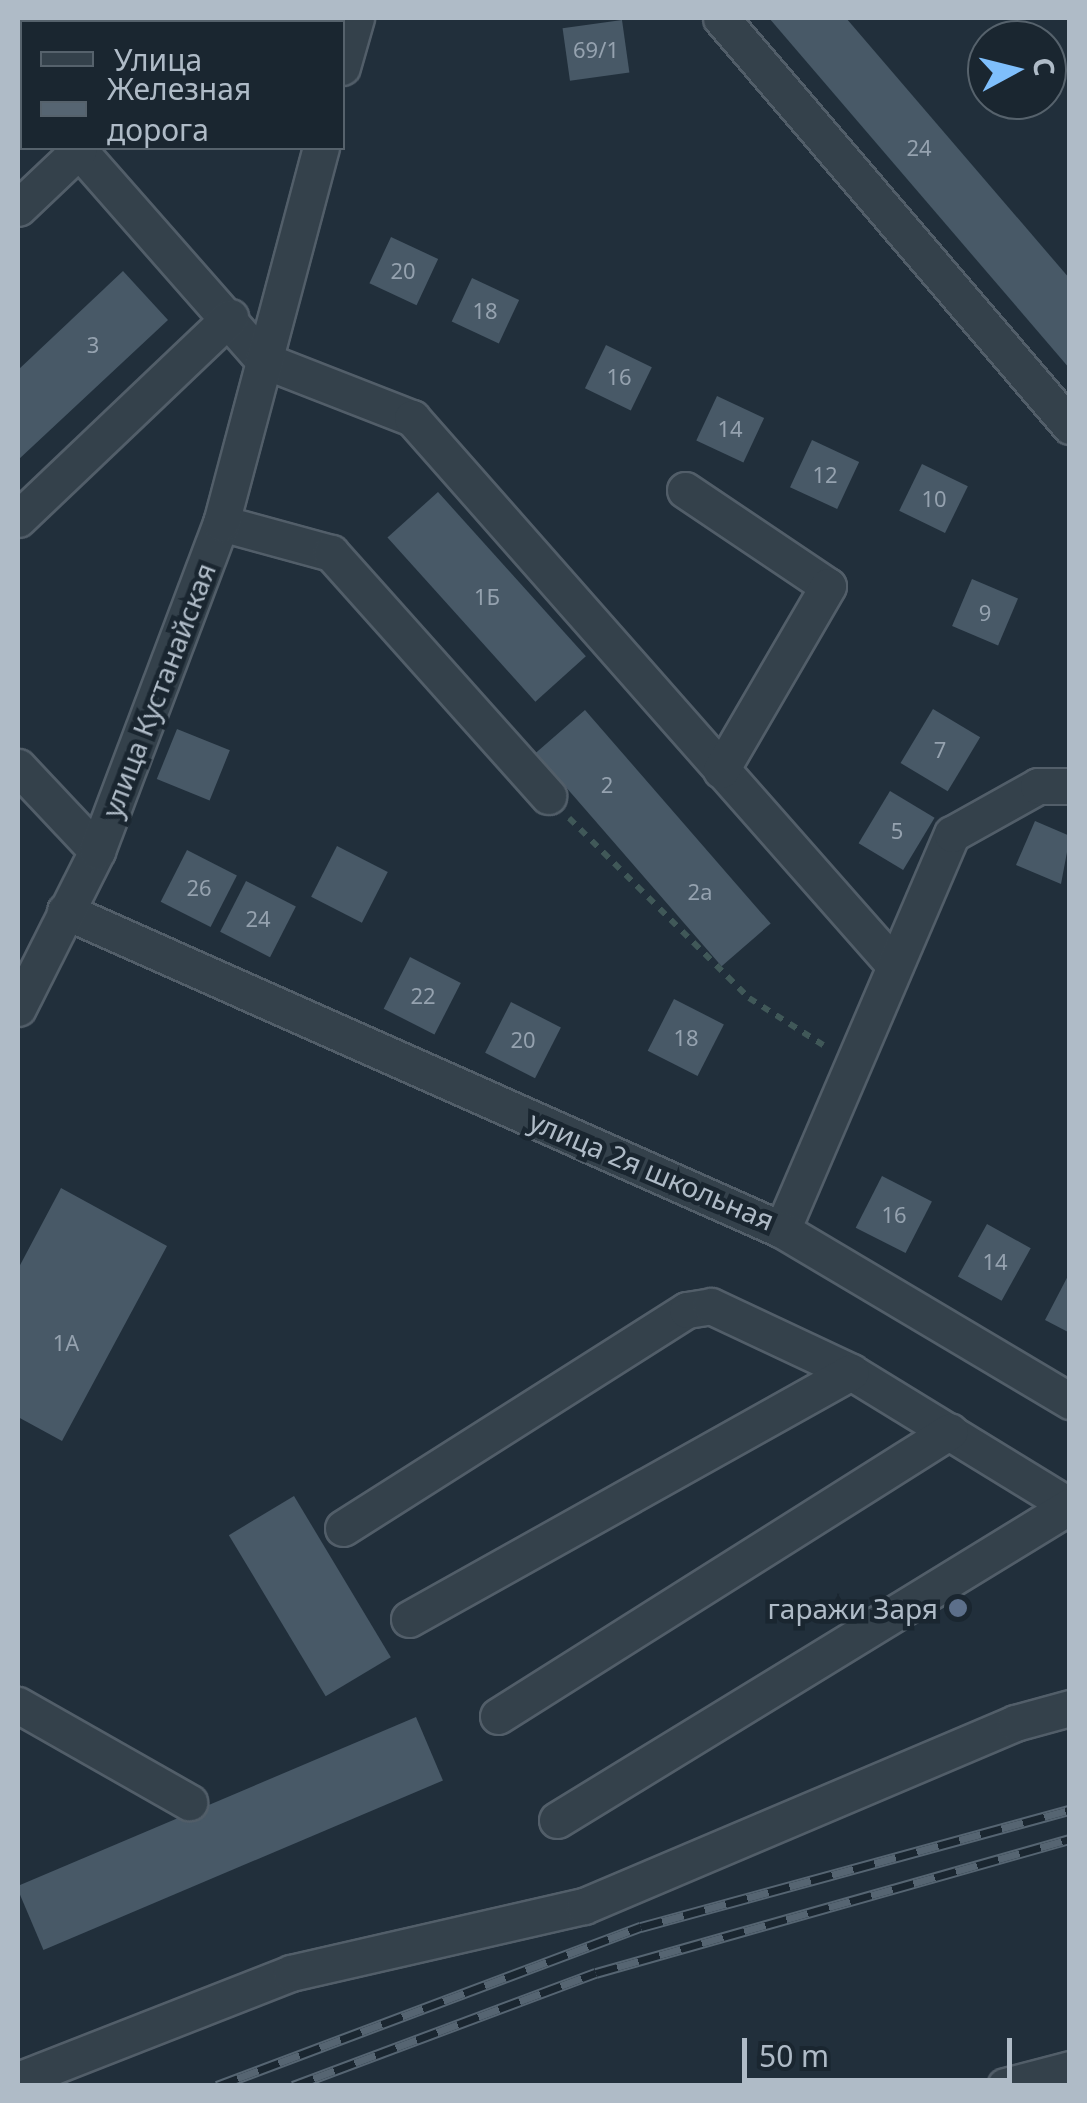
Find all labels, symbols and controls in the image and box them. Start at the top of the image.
legend [20,20,345,150]
north arrow [967,20,1067,120]
house number: 69/1 [573,37,619,63]
text: Улица [114,39,202,80]
text: С [1025,55,1065,78]
text: Железная дорога [107,68,251,150]
house number: 24 [906,135,932,161]
house number: 20 [390,258,416,284]
house number: 18 [472,298,498,324]
house number: 3 [87,332,99,358]
house number: 16 [606,364,632,390]
house number: 14 [717,416,743,442]
house number: 12 [812,462,838,488]
house number: 10 [921,486,947,512]
street label: улица Кустанайская [94,558,222,822]
house number: 1Б [474,584,500,610]
house number: 9 [979,600,991,626]
house number: 7 [934,737,946,763]
house number: 2 [601,772,613,798]
house number: 5 [891,818,903,844]
house number: 26 [186,875,212,901]
house number: 2а [688,879,712,905]
house number: 24 [245,906,271,932]
house number: 22 [410,983,436,1009]
house number: 18 [673,1025,699,1051]
house number: 20 [510,1027,536,1053]
street label: улица 2я школьная [525,1103,779,1237]
house number: 16 [881,1202,907,1228]
house number: 14 [982,1249,1008,1275]
house number: 1А [53,1330,79,1356]
place label: гаражи Заря [768,1591,938,1625]
marker: гаражи Заря [947,1597,969,1619]
scale bar [747,2018,1017,2080]
text: 50 m [759,2035,829,2076]

